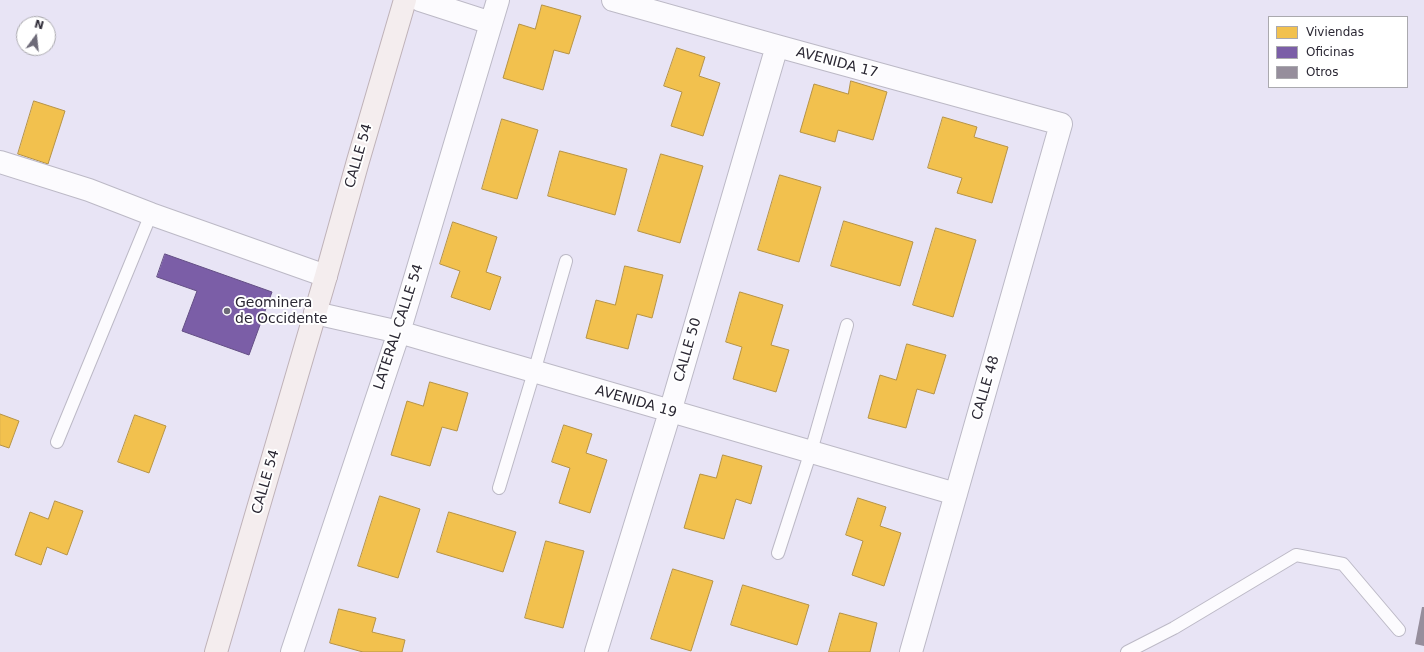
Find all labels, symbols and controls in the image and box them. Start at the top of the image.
north arrow [16,16,56,56]
legend [1268,16,1408,88]
text: N [33,17,45,32]
text: Viviendas [1306,25,1364,39]
street label: AVENIDA 17 [794,44,880,82]
text: Oficinas [1306,45,1354,59]
text: Otros [1306,65,1338,79]
street label: CALLE 54 [342,122,376,190]
street label: LATERAL CALLE 54 [371,262,427,392]
place label: Geominera de Occidente [235,295,328,328]
marker: Geominera de Occidente [222,306,232,316]
street label: CALLE 50 [671,316,705,384]
street label: CALLE 48 [969,354,1003,422]
street label: AVENIDA 19 [593,382,679,422]
street label: CALLE 54 [249,448,283,516]

